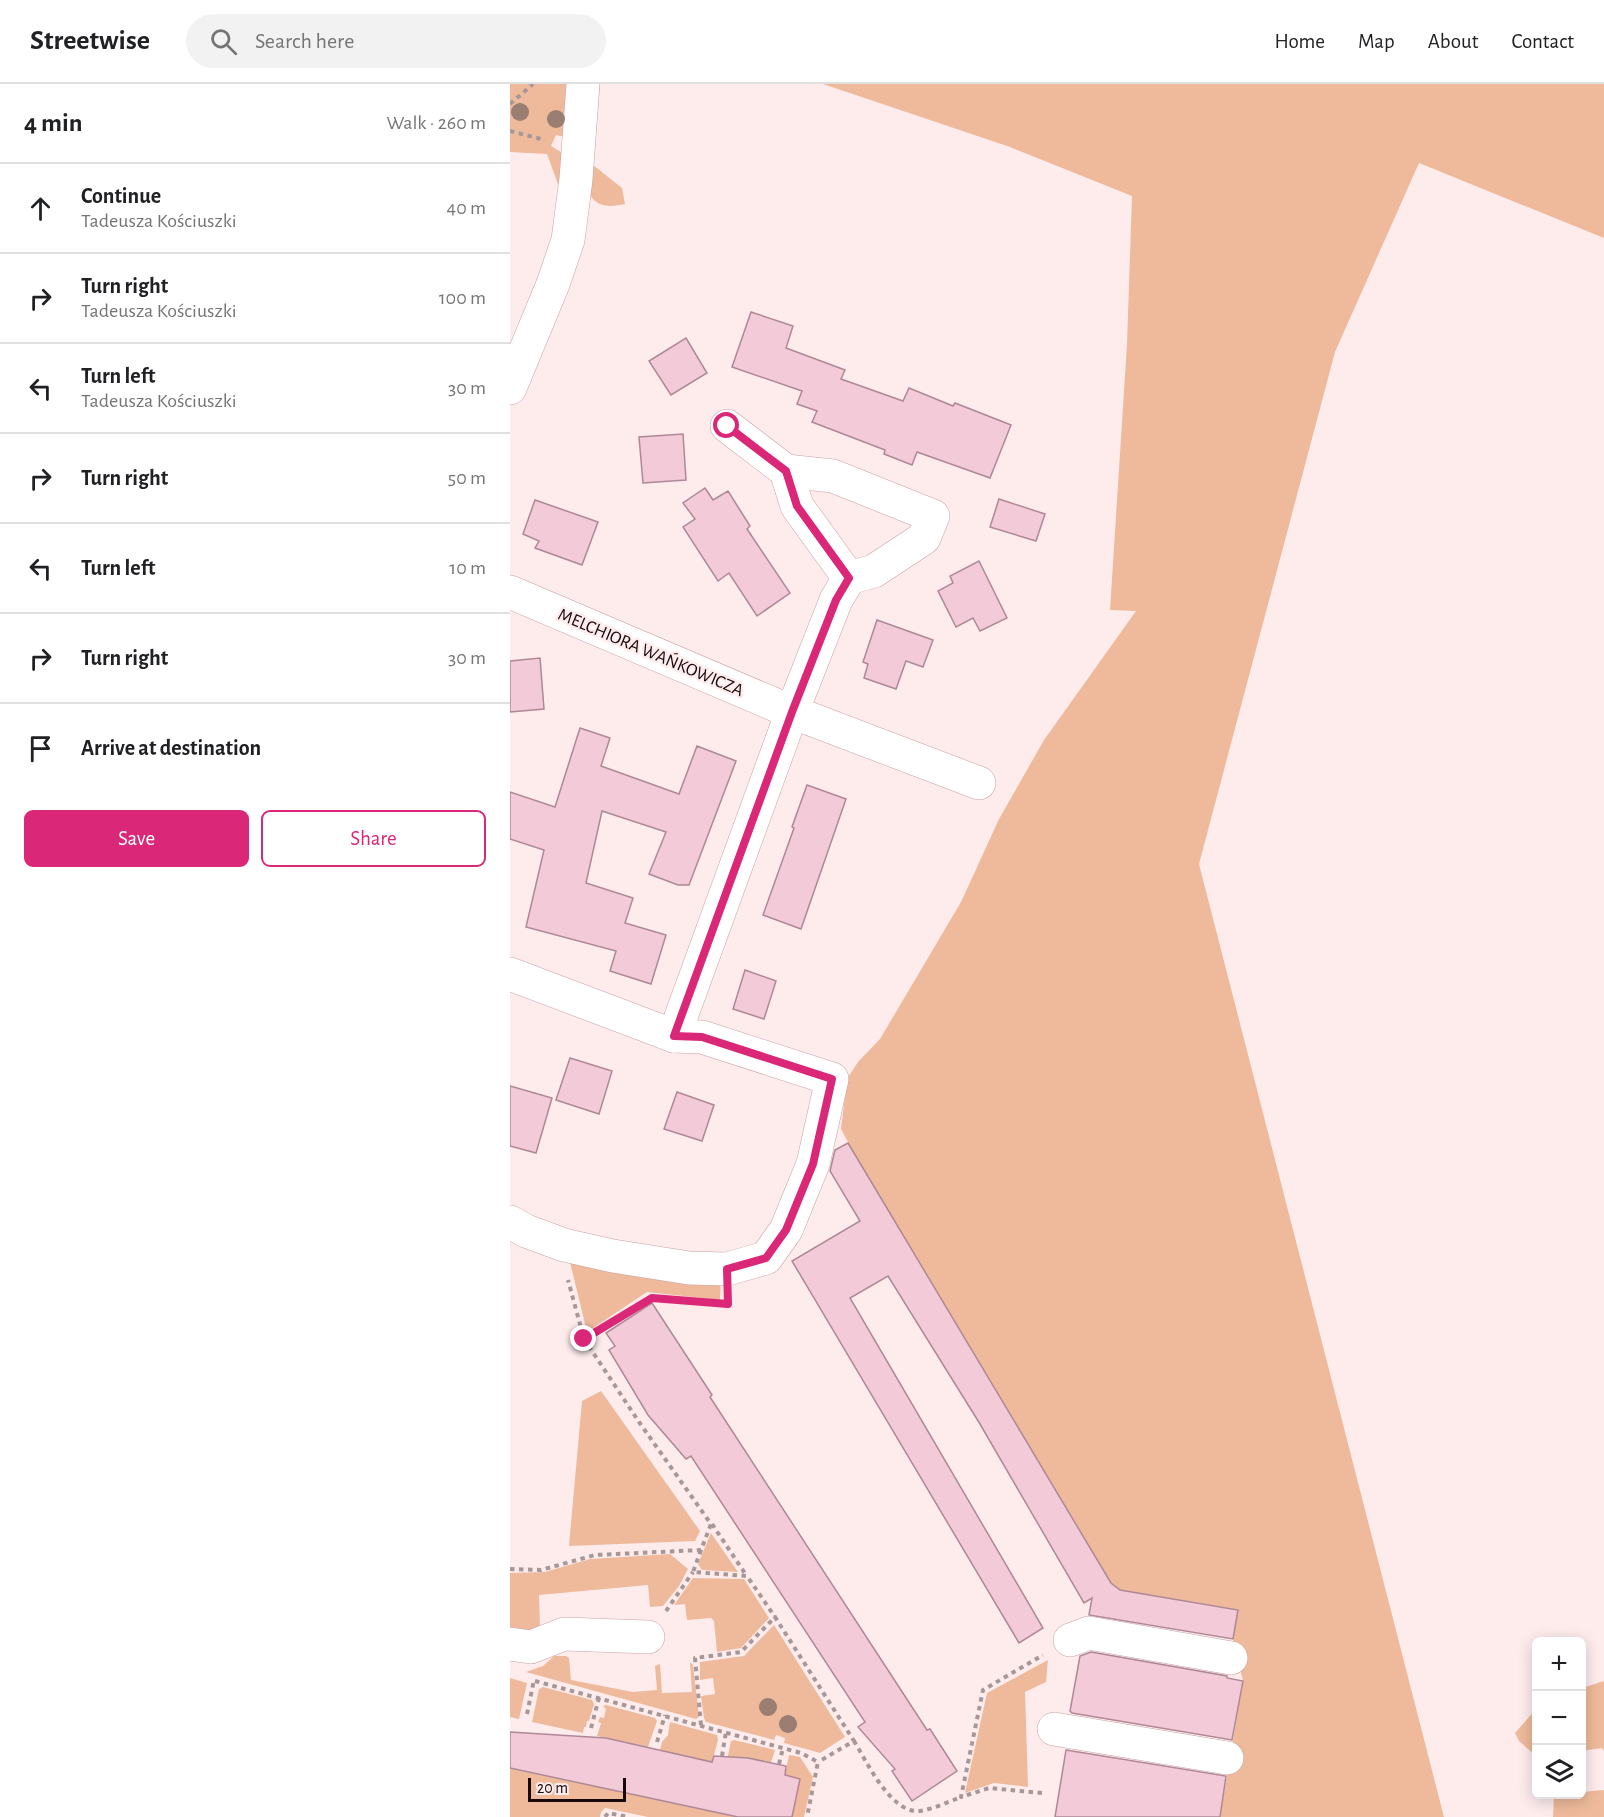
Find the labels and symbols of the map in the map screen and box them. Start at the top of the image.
route start [713,412,739,438]
street label: MELCHIORA WAŃKOWICZA [555,603,748,700]
route end [570,1325,596,1351]
scale bar [528,1775,626,1802]

